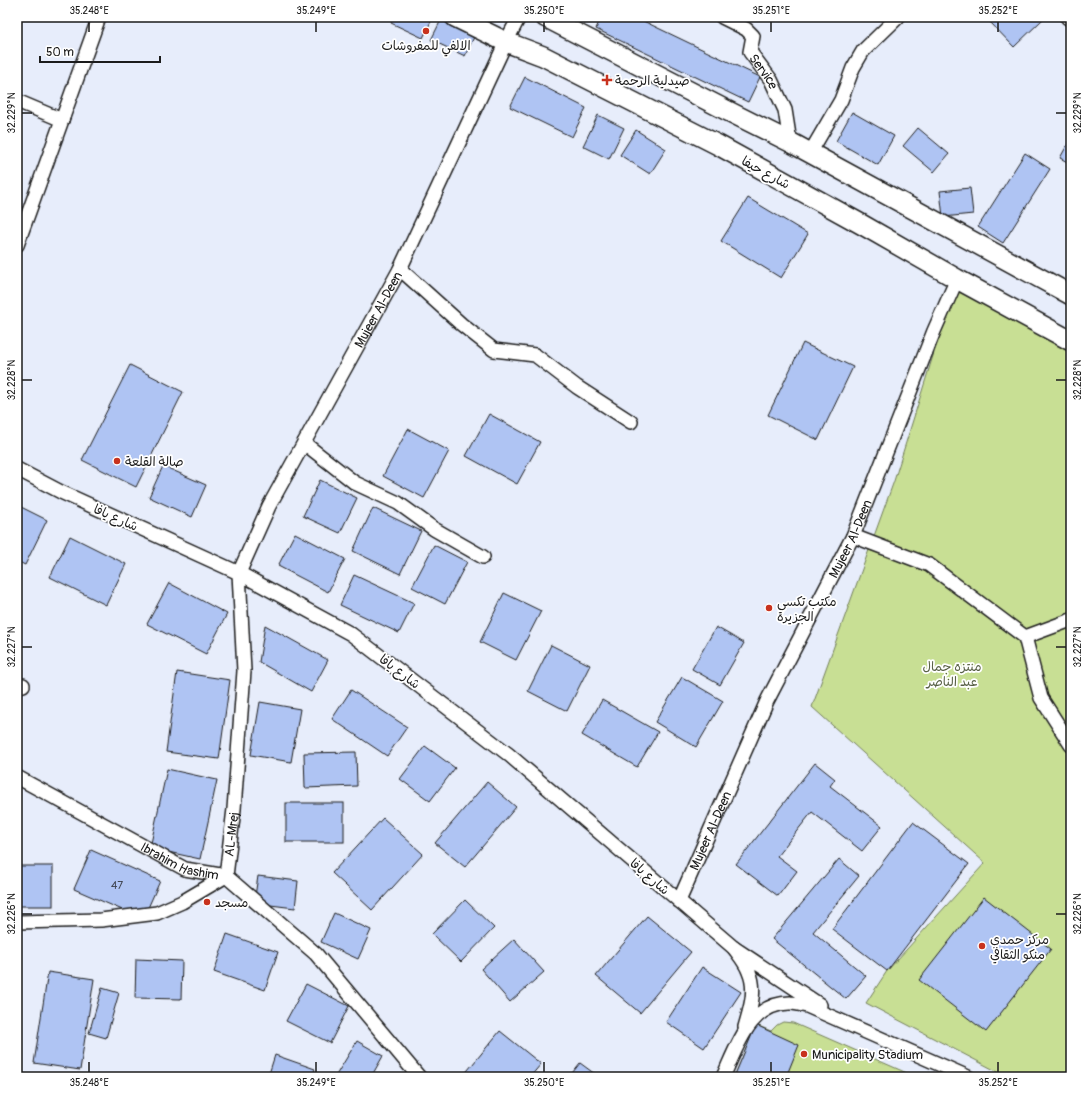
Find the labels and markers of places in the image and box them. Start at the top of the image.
marker: الالفي للمفروشات [421,26,431,36]
place label: الالفي للمفروشات [381,38,471,57]
place label: صيدلية الرحمة [615,73,690,89]
marker: صيدلية الرحمة [602,75,612,85]
place label: صالة القلعة [125,454,184,470]
marker: صالة القلعة [112,456,122,466]
place label: مكتب تكسي الجزيرة [777,594,836,625]
marker: مكتب تكسي الجزيرة [764,603,774,613]
place label: مسجد [215,895,248,911]
marker: مسجد [202,897,212,907]
place label: مركز حمدي منكو الثقافي [990,932,1049,964]
marker: مركز حمدي منكو الثقافي [977,941,987,951]
place label: Municipality Stadium [812,1047,923,1063]
marker: Municipality Stadium [799,1049,809,1059]

